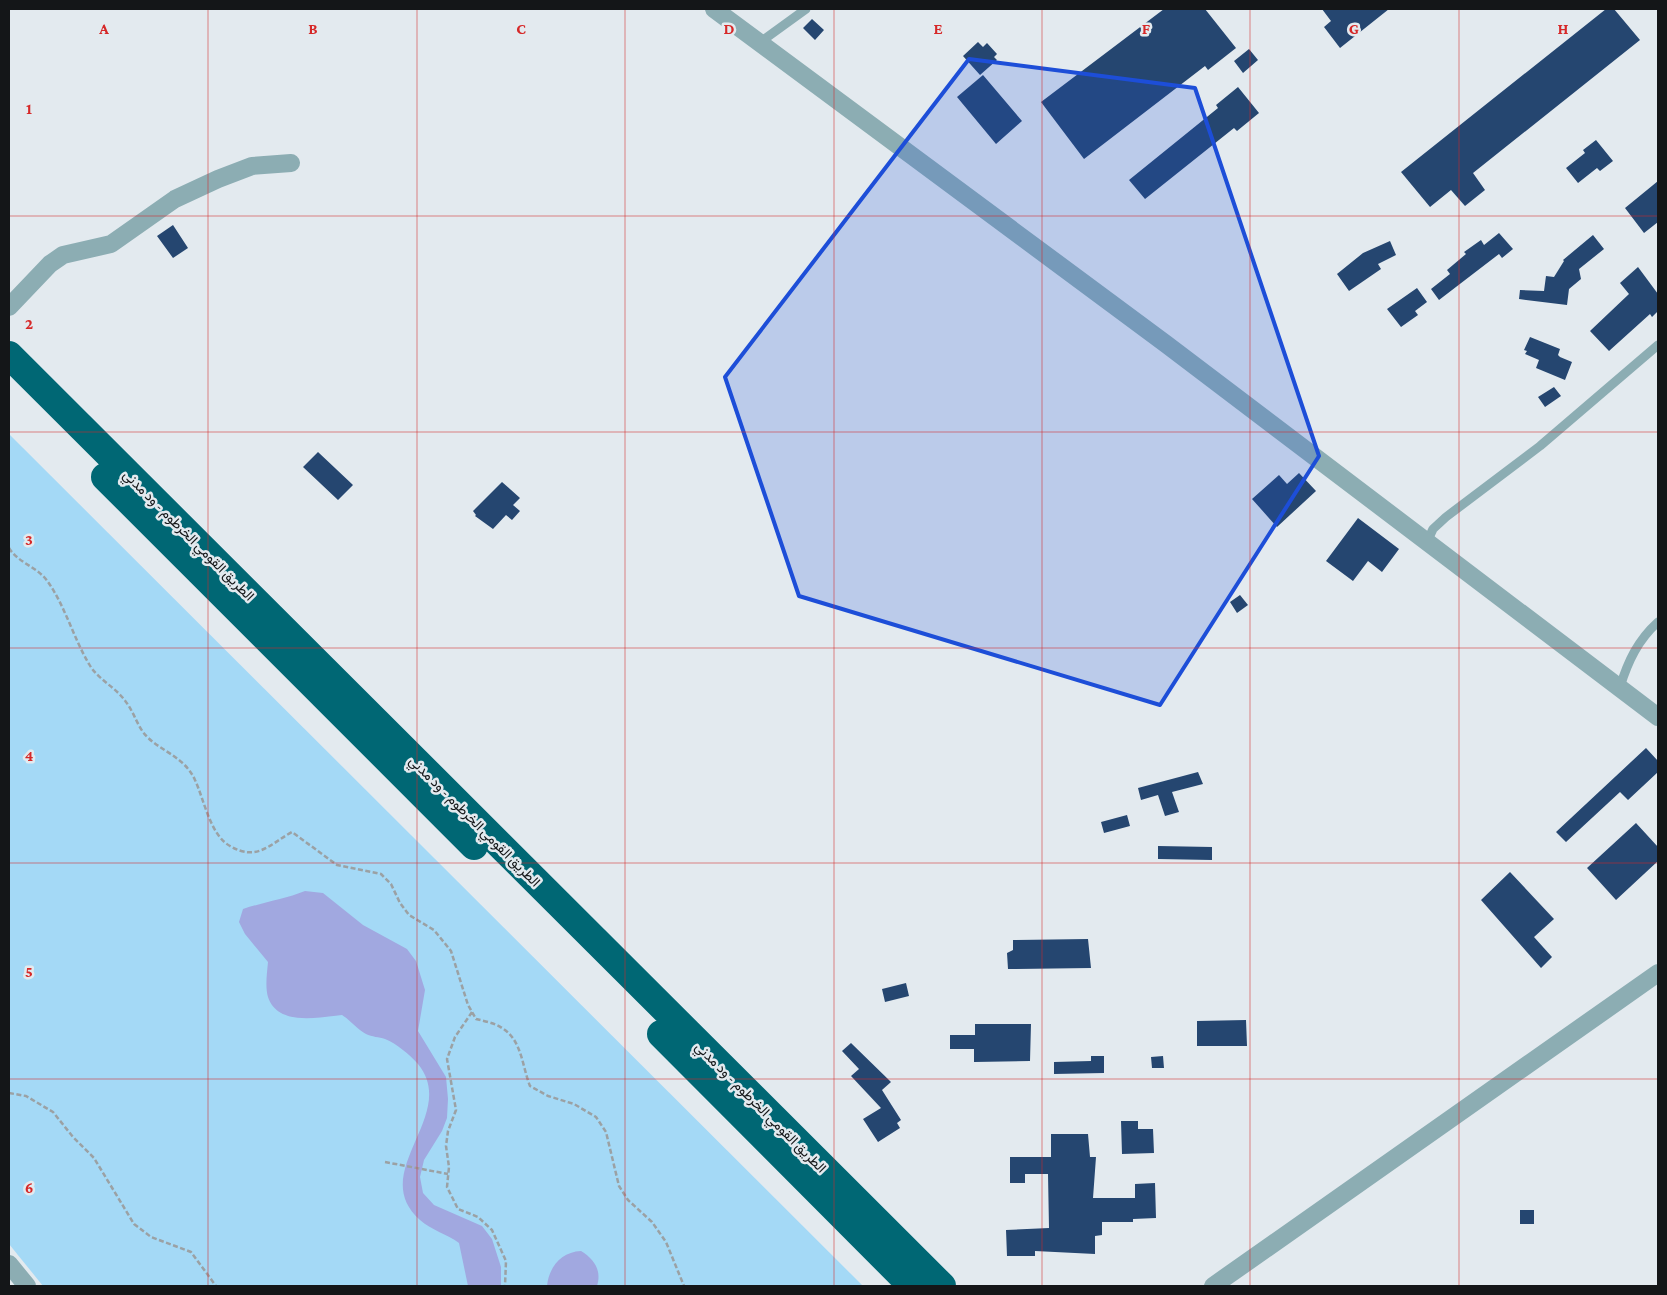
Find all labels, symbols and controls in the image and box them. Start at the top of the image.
text: A [98,20,109,37]
text: B [308,20,318,37]
text: C [516,20,526,37]
text: D [723,20,735,37]
text: E [933,20,943,37]
text: F [1142,20,1151,37]
text: G [1349,20,1359,37]
text: H [1558,20,1569,37]
text: 1 [26,100,32,117]
text: 2 [25,315,33,332]
street label: الطريق القومي الخرطوم - ود مدني [117,466,258,607]
text: 3 [25,531,33,548]
text: 4 [25,747,34,764]
street label: الطريق القومي الخرطوم - ود مدني [403,752,544,893]
text: 5 [25,963,33,980]
street label: الطريق القومي الخرطوم - ود مدني [689,1038,830,1179]
text: 6 [25,1179,33,1196]

